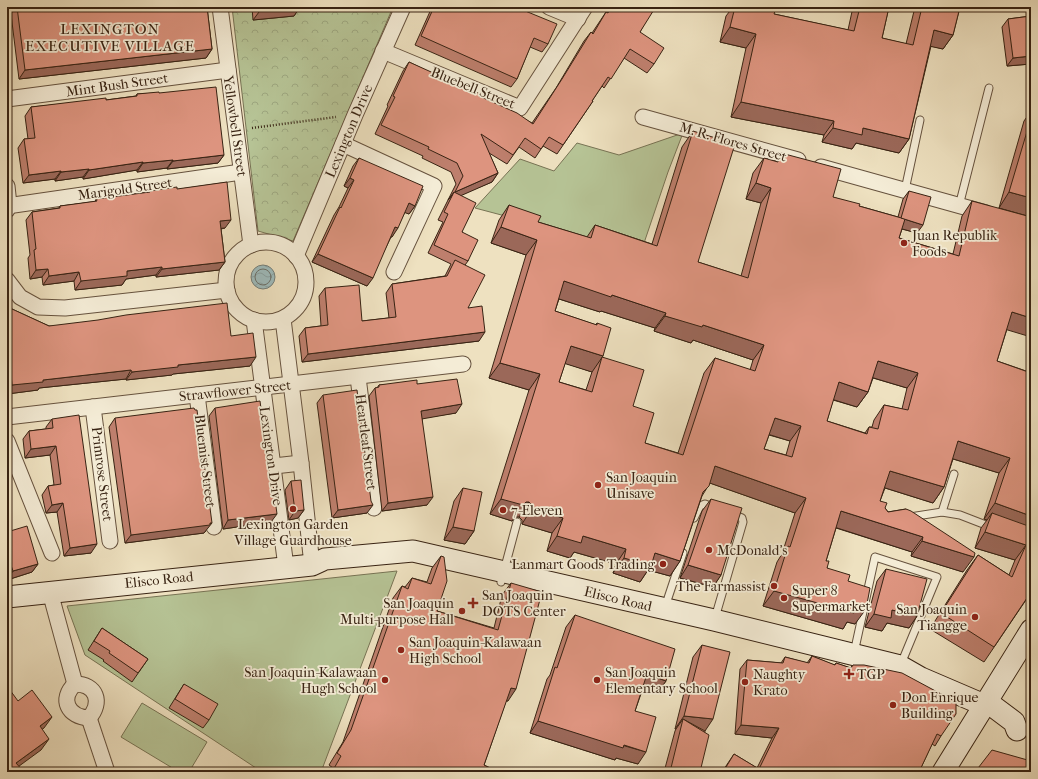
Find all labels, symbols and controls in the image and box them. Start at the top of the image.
district label: LEXINGTON EXECUTIVE VILLAGE [25,20,195,55]
street label: Bluebell Street [428,63,518,113]
street label: Mint Bush Street [65,69,169,101]
street label: Yellowbell Street [219,73,251,178]
street label: Lexington Drive [322,82,376,180]
street label: M. R. Flores Street [677,119,789,165]
street label: Marigold Street [77,174,173,204]
place label: Juan Republik Foods [911,227,998,260]
marker: Juan Republik Foods [899,238,909,248]
street label: Strawflower Street [178,377,292,405]
street label: Heartleaf Street [352,393,380,491]
street label: Lexington Drive [256,405,286,507]
street label: Bluemist Street [191,414,219,508]
street label: Primrose Street [88,426,116,522]
place label: San Joaquin Unisave [606,469,677,502]
marker: San Joaquin Unisave [593,480,603,490]
place label: 7-Eleven [511,502,562,519]
marker: Lexington Garden Village Guardhouse [288,504,298,514]
marker: 7-Eleven [498,505,508,515]
place label: Lexington Garden Village Guardhouse [233,516,352,549]
place label: McDonald's [717,542,788,559]
marker: McDonald's [704,545,714,555]
place label: Lanmart Goods Trading [512,556,656,573]
marker: Lanmart Goods Trading [658,559,668,569]
street label: Elisco Road [124,568,195,592]
place label: The Farmassist [676,578,766,595]
marker: The Farmassist [769,581,779,591]
place label: Super 8 Supermarket [792,582,870,615]
street label: Elisco Road [582,583,654,615]
place label: San Joaquin DOTS Center [482,587,566,620]
marker: Super 8 Supermarket [779,593,789,603]
place label: San Joaquin Multi-purpose Hall [340,595,454,628]
marker: San Joaquin DOTS Center [467,597,479,609]
place label: San Joaquin Tiangge [896,601,967,634]
marker: San Joaquin Multi-purpose Hall [457,606,467,616]
marker: San Joaquin Tiangge [970,612,980,622]
place label: San Joaquin-Kalawaan High School [409,634,542,667]
marker: San Joaquin-Kalawaan High School [396,645,406,655]
place label: San Joaquin-Kalawaan Hugh School [244,664,377,697]
place label: San Joaquin Elementary School [605,664,718,697]
place label: Naughty Krato [753,666,806,699]
place label: TGP [857,666,885,683]
marker: TGP [844,669,854,679]
marker: San Joaquin-Kalawaan Hugh School [380,675,390,685]
marker: San Joaquin Elementary School [592,675,602,685]
marker: Naughty Krato [740,677,750,687]
place label: Don Enrique Building [901,689,979,722]
marker: Don Enrique Building [888,700,898,710]

